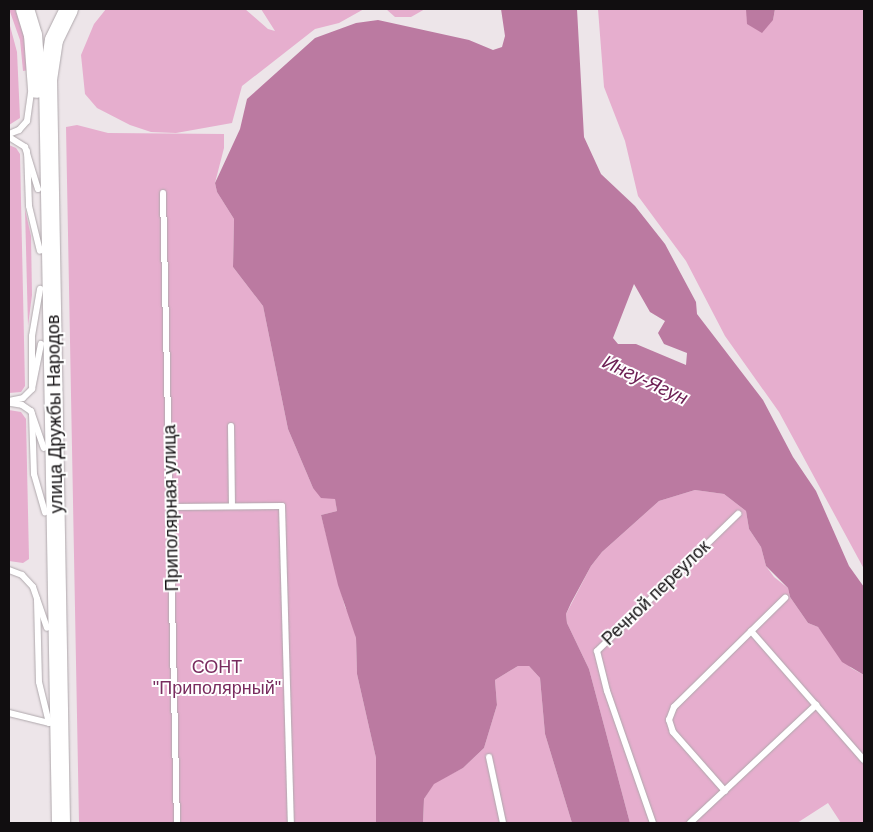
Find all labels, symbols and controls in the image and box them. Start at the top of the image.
street label: улица Дружбы Народов [42,314,68,514]
water label: Ингу-Ягун [599,350,691,410]
street label: Приполярная улица [159,424,183,592]
street label: Речной переулок [598,536,714,650]
park label: СОНТ "Приполярный" [153,657,281,700]

